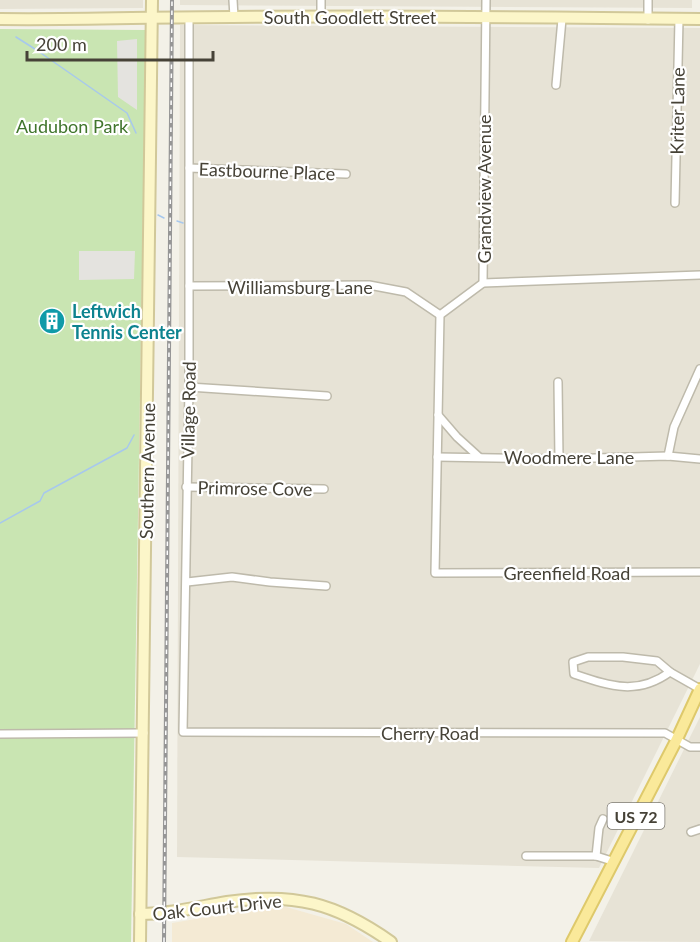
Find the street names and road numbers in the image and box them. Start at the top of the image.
street label: South Goodlett Street [264,6,437,28]
street label: Kriter Lane [665,67,689,155]
street label: Grandview Avenue [473,115,495,263]
street label: Eastbourne Place [198,158,336,184]
street label: Williamsburg Lane [227,276,373,298]
street label: Village Road [176,361,200,459]
street label: Southern Avenue [135,403,159,539]
street label: Woodmere Lane [504,446,634,468]
street label: Primrose Cove [197,476,313,500]
street label: Greenfield Road [504,562,630,584]
street label: Cherry Road [381,722,479,744]
road number: US 72 [608,803,664,829]
street label: Oak Court Drive [151,889,283,925]

